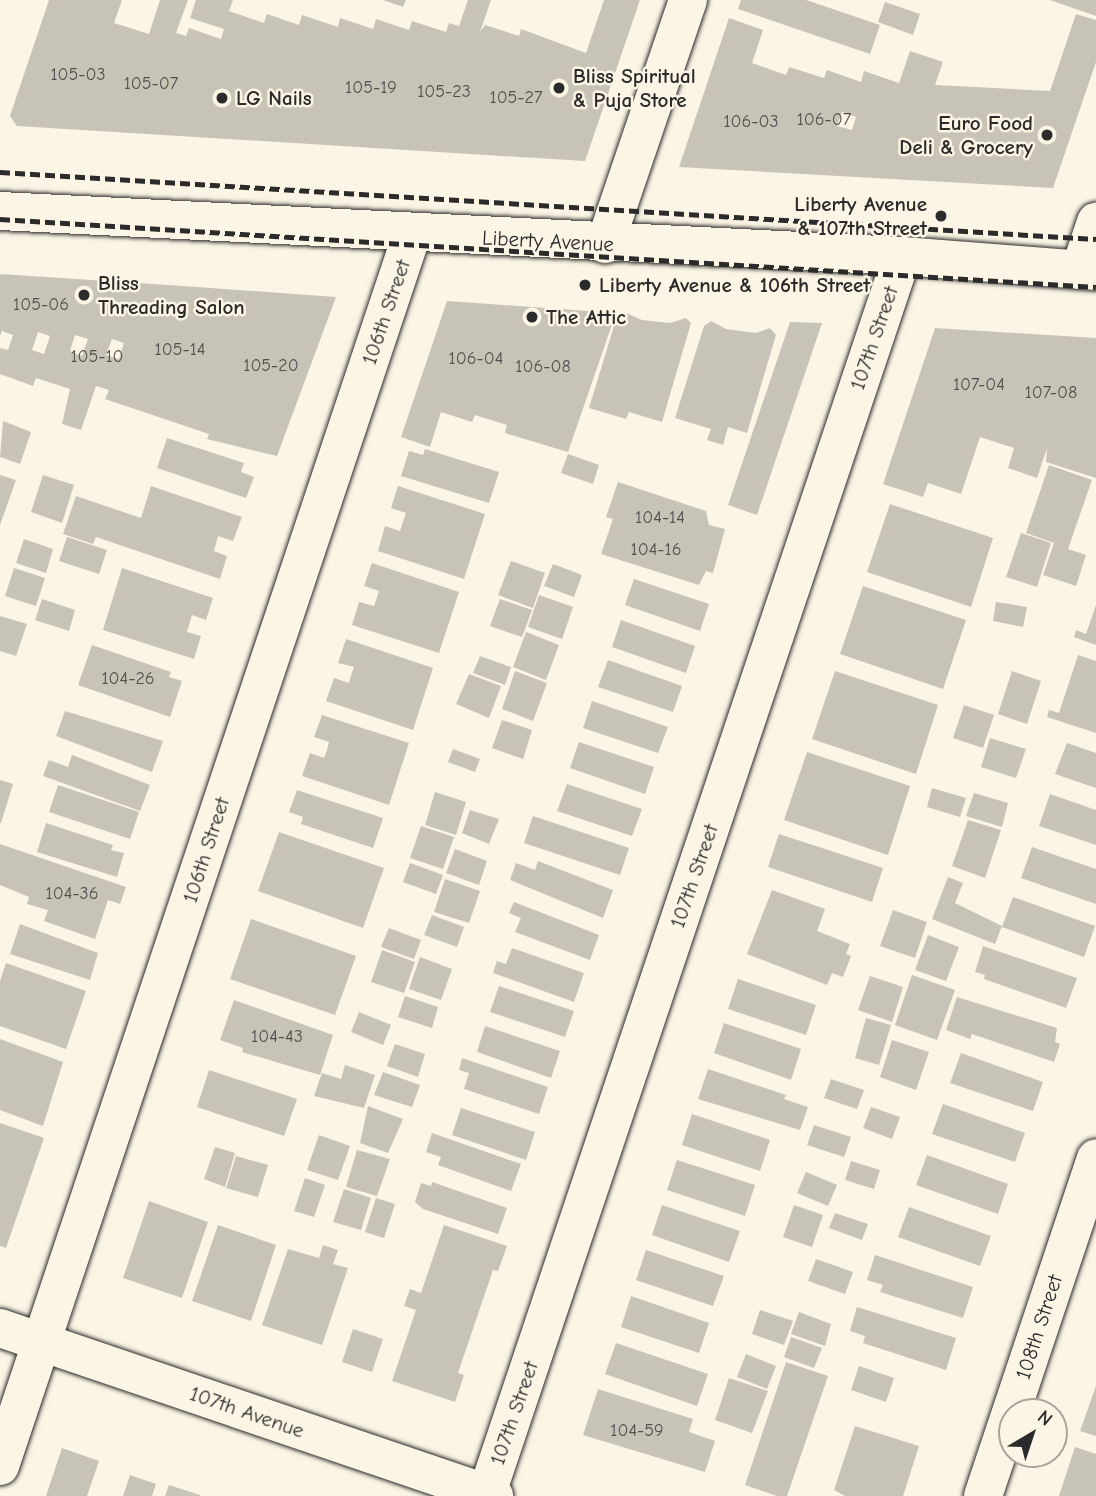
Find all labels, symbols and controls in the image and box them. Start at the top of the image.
place label: Bliss Spiritual & Puja Store [573,63,696,113]
house number: 105-03 [50,64,106,86]
house number: 105-07 [124,73,178,95]
house number: 105-19 [345,77,397,99]
marker: Bliss Spiritual & Puja Store [551,80,567,96]
house number: 105-23 [417,81,471,103]
place label: LG Nails [236,85,312,111]
house number: 105-27 [490,87,542,109]
marker: LG Nails [214,90,230,106]
house number: 106-07 [797,109,851,131]
place label: Euro Food Deli & Grocery [899,110,1033,160]
house number: 106-03 [723,111,779,133]
marker: Euro Food Deli & Grocery [1039,127,1055,143]
place label: Liberty Avenue & 107th Street [794,191,927,241]
marker: Liberty Avenue & 107th Street [933,208,949,224]
street label: Liberty Avenue [482,225,614,257]
street label: 106th Street [356,256,416,368]
place label: Bliss Threading Salon [98,270,245,320]
place label: Liberty Avenue & 106th Street [599,272,870,298]
marker: Liberty Avenue & 106th Street [577,277,593,293]
street label: 107th Street [845,283,903,393]
marker: Bliss Threading Salon [76,287,92,303]
house number: 105-06 [13,294,69,316]
place label: The Attic [546,304,626,330]
marker: The Attic [524,309,540,325]
house number: 105-14 [155,339,205,361]
house number: 105-10 [70,346,124,368]
house number: 106-04 [449,348,503,370]
house number: 105-20 [243,355,299,377]
house number: 106-08 [515,356,571,378]
house number: 107-04 [953,374,1005,396]
house number: 107-08 [1025,382,1077,404]
house number: 104-14 [635,507,685,529]
house number: 104-16 [631,539,681,561]
house number: 104-26 [101,668,155,690]
street label: 106th Street [177,794,235,906]
street label: 107th Street [665,821,723,931]
house number: 104-36 [46,883,98,905]
house number: 104-43 [251,1026,303,1048]
street label: 108th Street [1010,1271,1068,1383]
street label: 107th Street [485,1358,543,1468]
street label: 107th Avenue [187,1381,307,1443]
north arrow [998,1398,1068,1468]
text: N [1033,1406,1057,1431]
house number: 104-59 [610,1420,664,1442]

